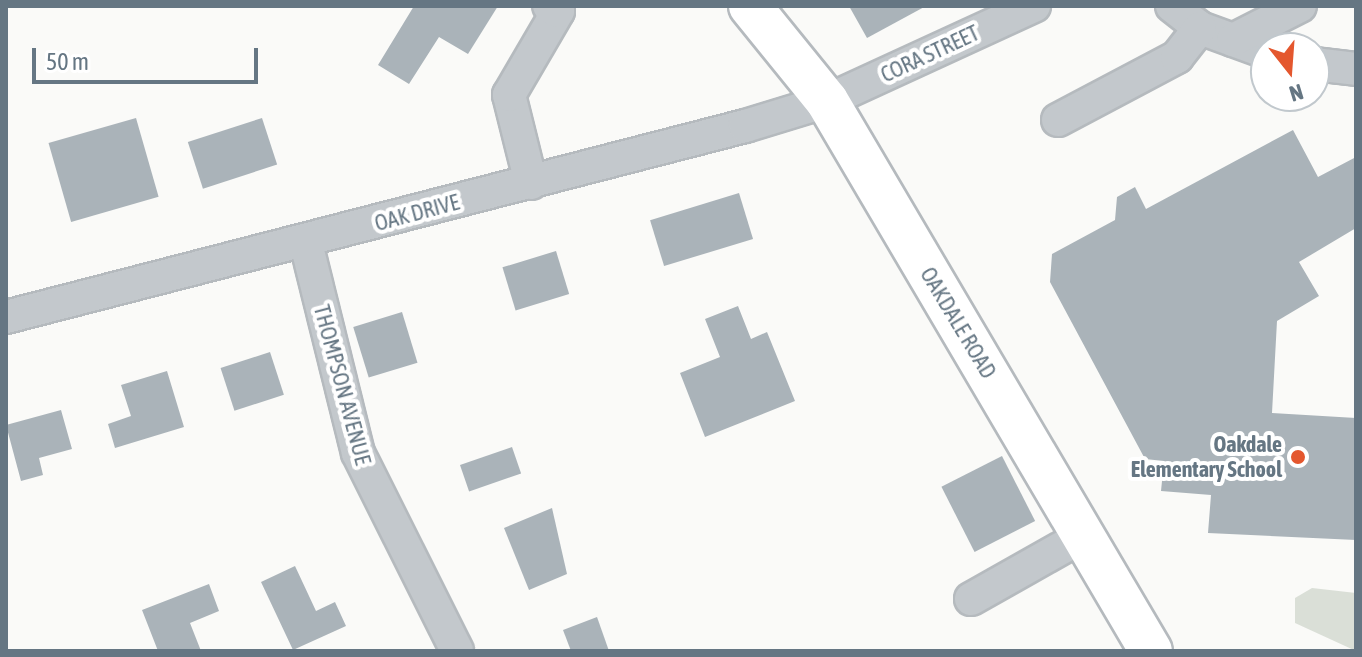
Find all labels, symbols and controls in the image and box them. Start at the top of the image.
street label: CORA STREET [877,20,983,88]
scale bar [36,32,262,82]
north arrow [1250,32,1330,112]
text: 50 m [46,48,89,75]
text: N [1286,79,1306,107]
street label: OAK DRIVE [372,189,462,237]
street label: OAKDALE ROAD [914,263,1002,383]
street label: THOMPSON AVENUE [308,302,376,468]
place label: Oakdale Elementary School [1131,431,1282,482]
marker: Oakdale Elementary School [1289,448,1307,466]

